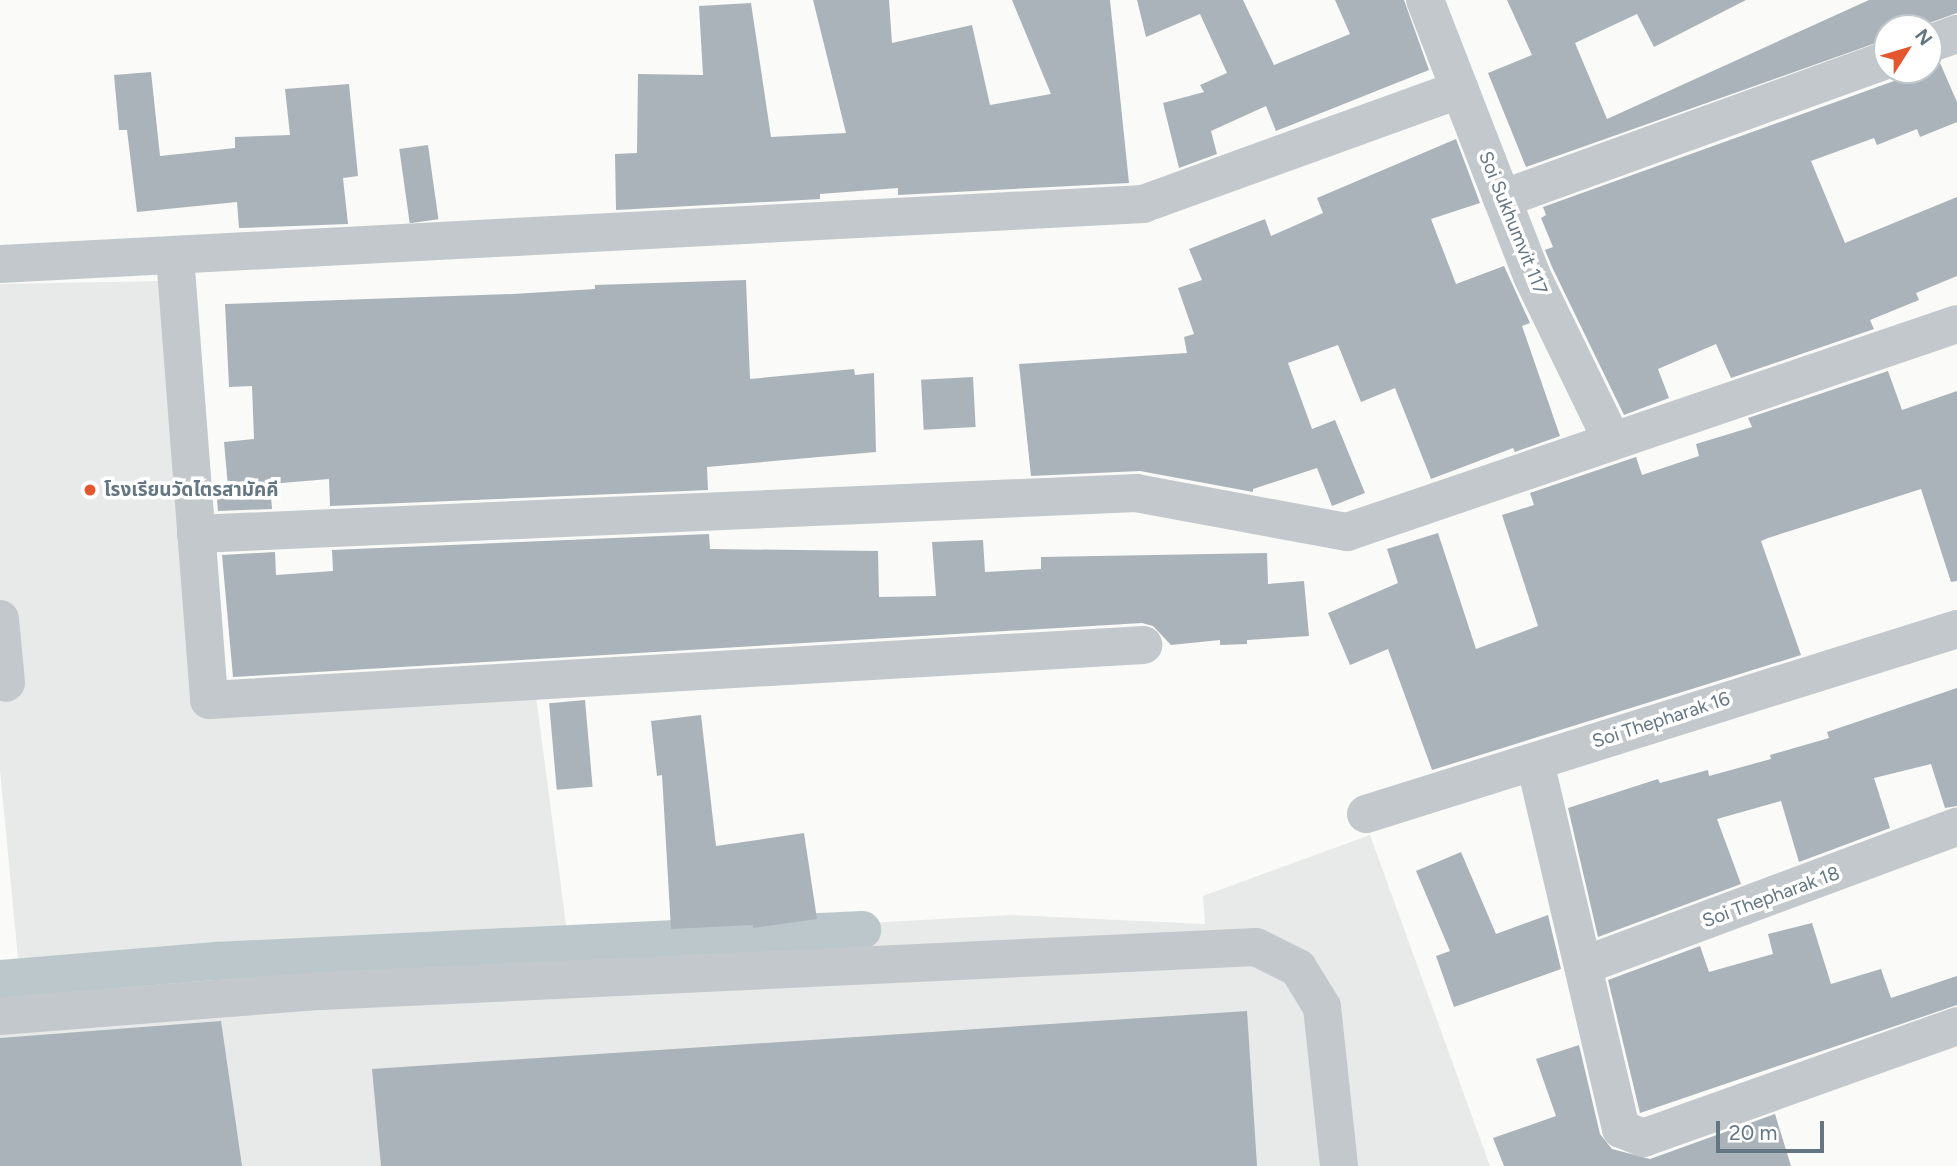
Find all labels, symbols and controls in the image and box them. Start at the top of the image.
north arrow [1873,14,1943,84]
text: N [1910,24,1937,50]
street label: Soi Sukhumvit 117 [1474,148,1552,298]
place label: โรงเรียนวัดไตรสามัคคี [104,479,279,501]
marker: โรงเรียนวัดไตรสามัคคี [82,482,98,498]
street label: Soi Thepharak 16 [1589,687,1733,753]
street label: Soi Thepharak 18 [1699,862,1843,932]
scale bar [1719,1106,1828,1150]
text: 20 m [1729,1120,1777,1145]

